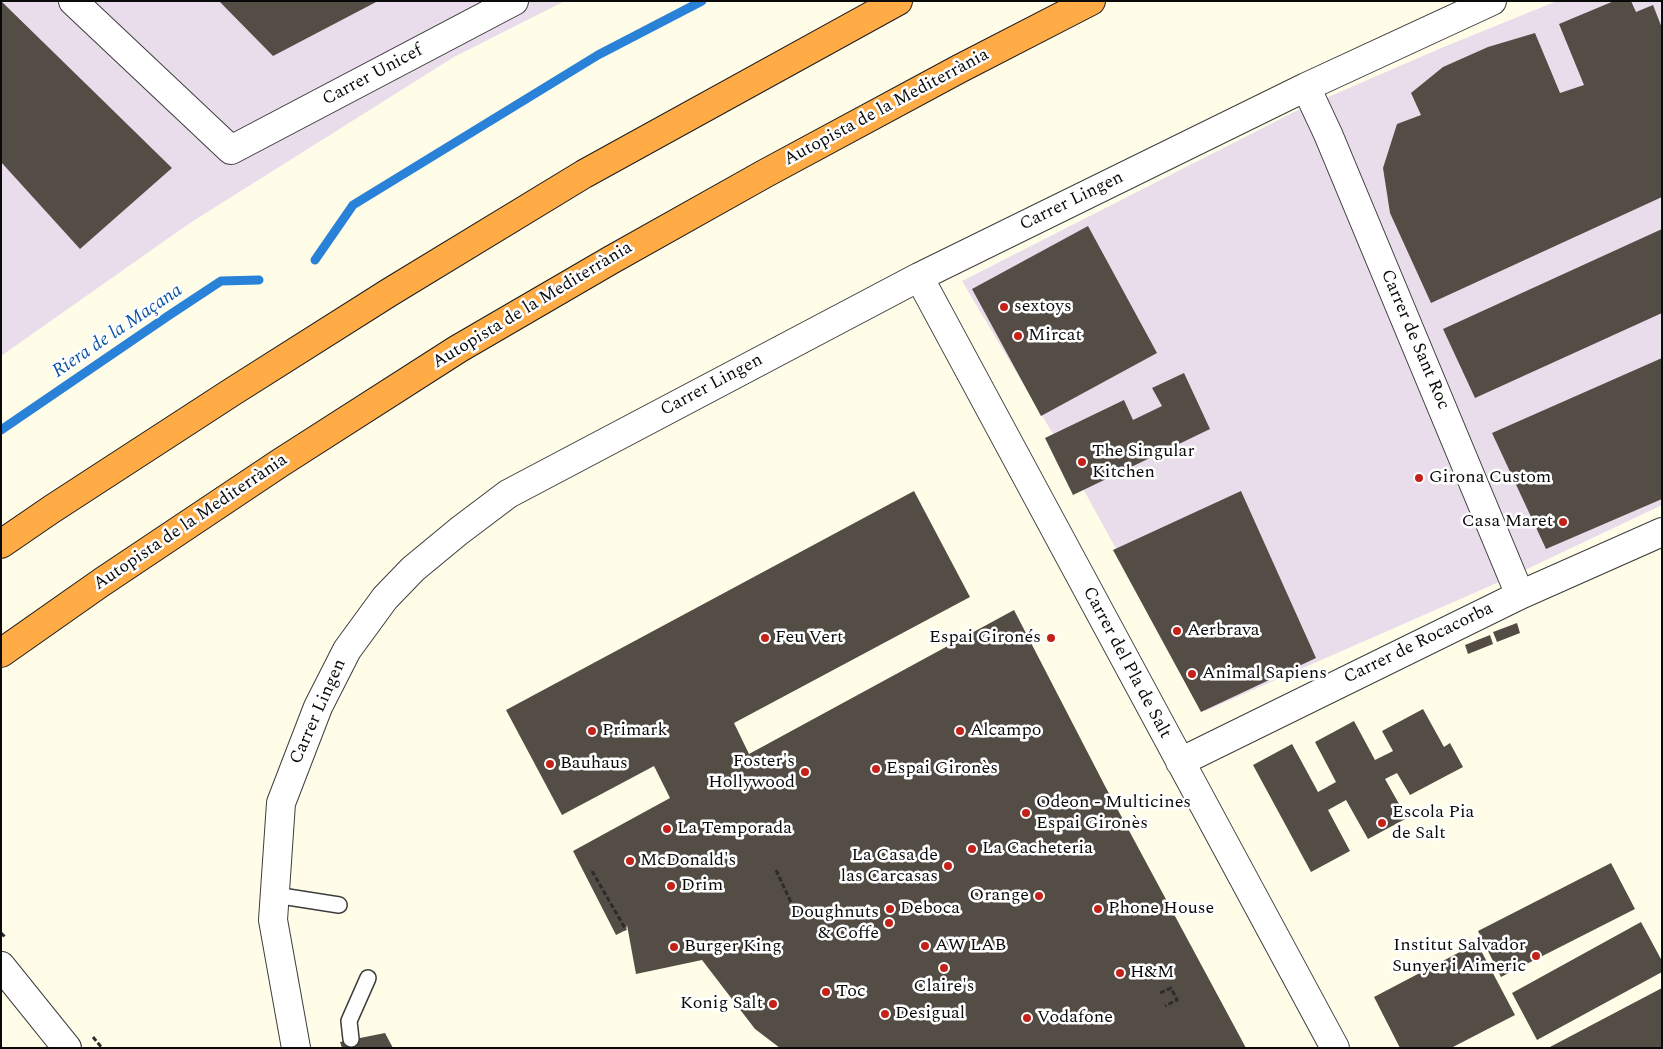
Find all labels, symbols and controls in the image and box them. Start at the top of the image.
street label: Carrer Unicef [319,41,427,111]
street label: Autopista de la Mediterrània [781,45,993,171]
street label: Carrer Lingen [1017,168,1127,236]
street label: Autopista de la Mediterrània [429,238,637,374]
street label: Carrer de Sant Roc [1375,267,1453,413]
water label: Riera de la Maçana [49,280,187,384]
place label: sextoys [1014,296,1072,318]
marker: sextoys [998,301,1010,313]
place label: Mircat [1028,325,1082,347]
marker: Mircat [1012,330,1024,342]
street label: Carrer Lingen [657,350,767,422]
place label: The Singular Kitchen [1092,441,1195,484]
street label: Autopista de la Mediterrània [90,450,292,596]
marker: The Singular Kitchen [1076,456,1088,468]
place label: Girona Custom [1429,467,1551,489]
marker: Girona Custom [1413,472,1425,484]
place label: Casa Maret [1462,511,1553,533]
marker: Casa Maret [1557,516,1569,528]
street label: Carrer del Pla de Salt [1077,583,1175,743]
street label: Carrer de Rocacorba [1341,598,1497,690]
place label: Aerbrava [1187,620,1260,642]
marker: Aerbrava [1171,625,1183,637]
place label: Feu Vert [775,627,843,649]
place label: Espai Gironés [929,627,1041,649]
marker: Feu Vert [759,632,771,644]
marker: Espai Gironés [1045,632,1057,644]
street label: Carrer Lingen [286,656,352,768]
place label: Animal Sapiens [1202,663,1327,685]
marker: Animal Sapiens [1186,668,1198,680]
place label: Primark [602,720,667,742]
place label: Alcampo [970,720,1042,742]
marker: Primark [586,725,598,737]
marker: Alcampo [954,725,966,737]
place label: Foster's Hollywood [708,751,795,794]
place label: Bauhaus [560,753,628,775]
marker: Bauhaus [544,758,556,770]
place label: Espai Gironès [886,758,998,780]
marker: Espai Gironès [870,763,882,775]
marker: Foster's Hollywood [799,766,811,778]
place label: Odeon - Multicines Espai Gironès [1036,792,1191,834]
place label: Escola Pia de Salt [1392,802,1474,844]
marker: Odeon - Multicines Espai Gironès [1020,807,1032,819]
marker: Escola Pia de Salt [1376,817,1388,829]
place label: La Temporada [677,818,792,840]
marker: La Temporada [661,823,673,835]
place label: La Cacheteria [982,838,1093,860]
marker: La Cacheteria [966,843,978,855]
place label: La Casa de las Carcasas [841,845,938,888]
place label: McDonald's [640,850,736,872]
marker: McDonald's [624,855,636,867]
marker: La Casa de las Carcasas [942,860,954,872]
place label: Drim [681,875,723,897]
marker: Drim [665,880,677,892]
place label: Orange [970,885,1029,907]
marker: Orange [1033,890,1045,902]
place label: Deboca [900,898,960,920]
place label: Phone House [1108,898,1214,920]
place label: Doughnuts & Coffe [790,902,879,944]
marker: Deboca [884,903,896,915]
marker: Phone House [1092,903,1104,915]
marker: Doughnuts & Coffe [883,917,895,929]
place label: AW LAB [935,935,1006,957]
place label: Institut Salvador Sunyer i Aimeric [1392,935,1526,978]
place label: Burger King [684,936,782,958]
marker: AW LAB [919,940,931,952]
marker: Burger King [668,941,680,953]
marker: Institut Salvador Sunyer i Aimeric [1530,950,1542,962]
marker: Claire's [938,962,950,974]
place label: H&M [1130,962,1174,984]
marker: H&M [1114,967,1126,979]
place label: Claire's [914,976,974,998]
place label: Toc [836,981,866,1003]
marker: Toc [820,986,832,998]
place label: Konig Salt [680,993,763,1015]
marker: Konig Salt [767,998,779,1010]
place label: Desigual [895,1003,965,1025]
place label: Vodafone [1037,1007,1113,1029]
marker: Desigual [879,1008,891,1020]
marker: Vodafone [1021,1012,1033,1024]

